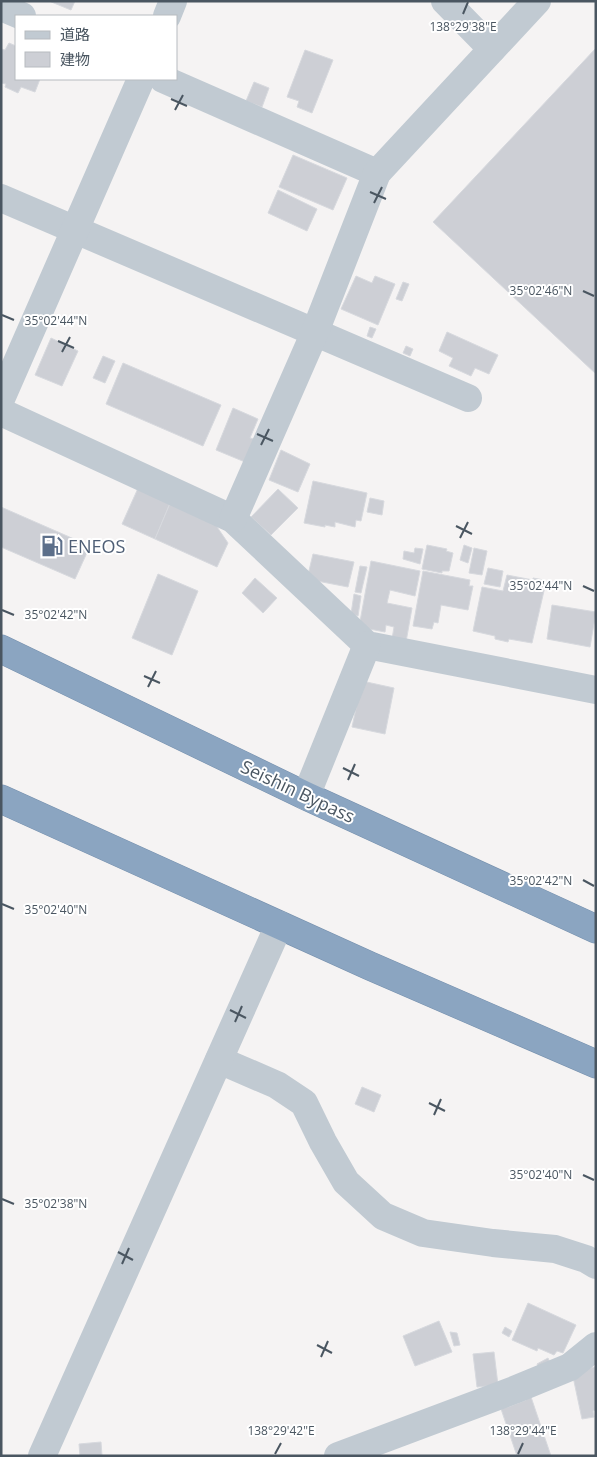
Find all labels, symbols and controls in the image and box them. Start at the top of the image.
legend [15,15,178,80]
text: 138°29'38"E [429,18,497,35]
text: 道路 [60,24,90,44]
text: 建物 [60,49,90,69]
text: 35°02'46"N [510,282,572,299]
text: 35°02'44"N [25,312,87,329]
fuel station icon: ENEOS [39,533,65,559]
place label: ENEOS [68,534,126,558]
text: 35°02'44"N [510,577,572,594]
text: 35°02'42"N [25,606,87,623]
street label: Seishin Bypass [237,754,359,828]
text: 35°02'42"N [510,872,572,889]
text: 35°02'40"N [25,901,87,918]
text: 35°02'40"N [510,1166,572,1183]
text: 35°02'38"N [25,1195,87,1212]
text: 138°29'42"E [247,1422,315,1439]
text: 138°29'44"E [489,1422,557,1439]

